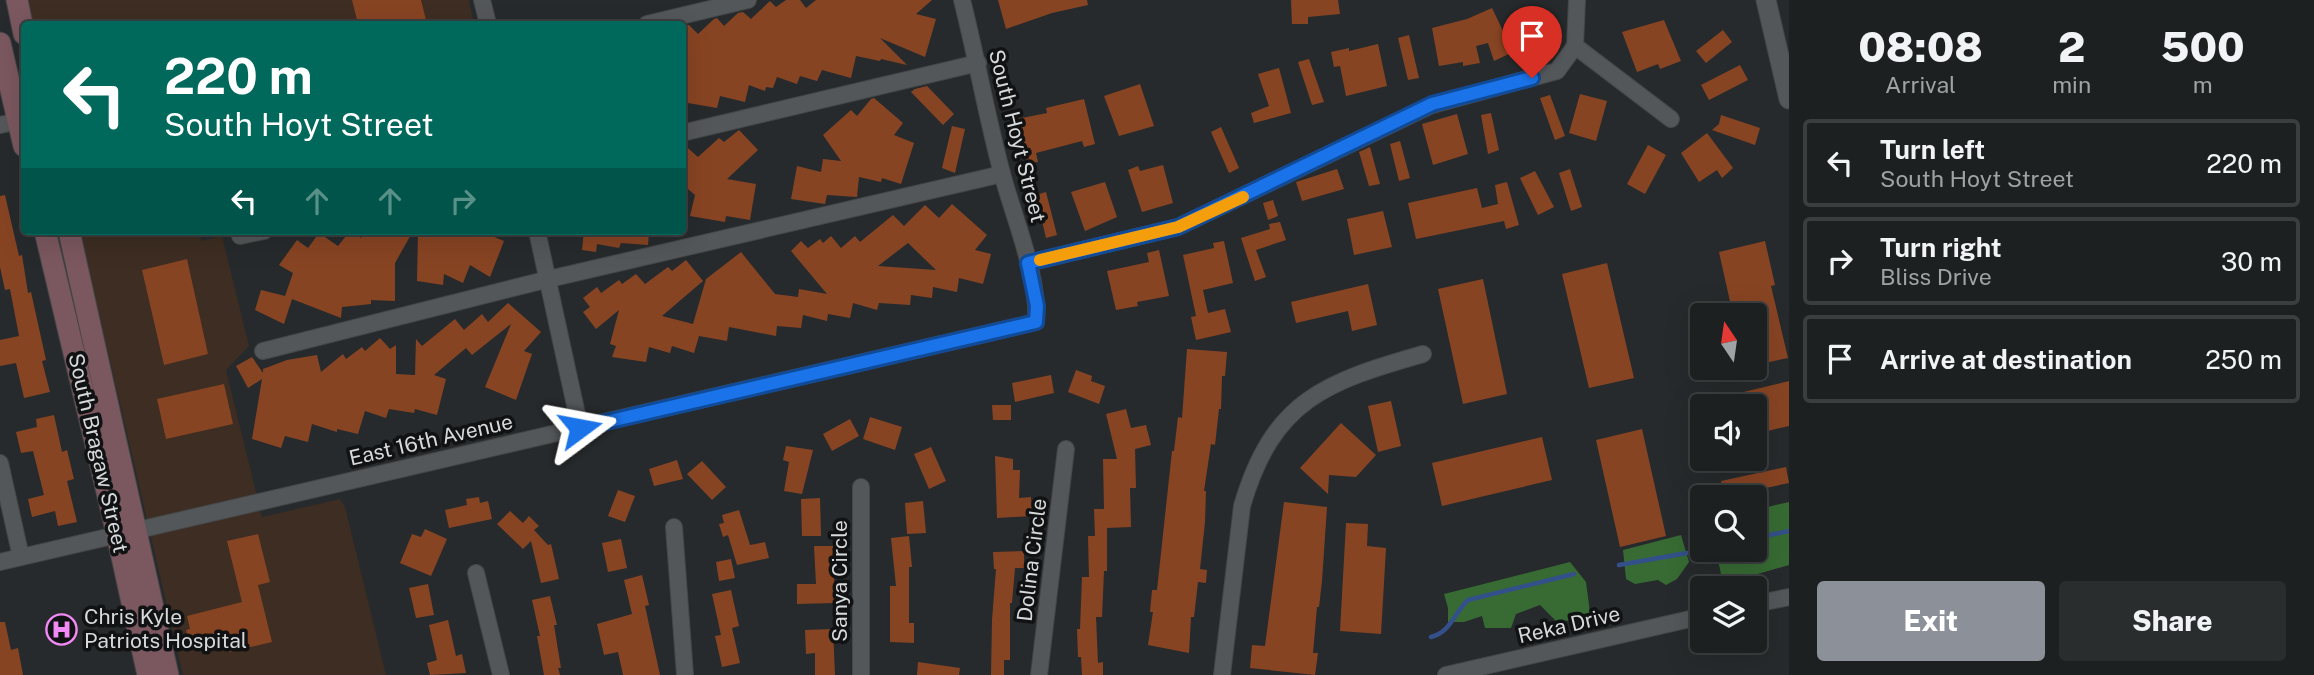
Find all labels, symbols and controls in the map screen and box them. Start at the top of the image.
pin [1502,6,1562,78]
icon: arrive [1513,17,1551,55]
text: 08:08 [1858,22,1983,71]
text: 2 [2058,22,2085,71]
text: 500 [2160,22,2245,71]
text: 220 m [164,47,313,105]
street label: South Hoyt Street [984,47,1051,225]
icon: left [49,49,140,140]
text: Arrival [1885,71,1956,98]
text: min [2052,71,2091,98]
text: m [2193,71,2213,98]
text: South Hoyt Street [164,106,434,143]
text: Turn left [1880,134,1985,165]
icon: left [1821,144,1859,182]
text: 220 m [2206,148,2282,179]
text: South Hoyt Street [1880,165,2074,192]
icon: left [225,182,263,220]
icon: ahead [298,182,336,220]
icon: ahead [371,182,409,220]
icon: right [444,182,482,220]
text: Turn right [1880,232,2002,263]
icon: right [1821,242,1859,280]
text: 30 m [2221,246,2282,277]
text: Bliss Drive [1880,263,1992,290]
north arrow [1690,303,1768,380]
map controls [1690,303,1767,653]
icon: arrive [1821,340,1859,378]
text: Arrive at destination [1880,344,2132,375]
text: 250 m [2205,344,2282,375]
street label: South Bragaw Street [63,351,134,555]
position arrow [543,391,617,465]
button: sound [1690,394,1767,471]
street label: East 16th Avenue [347,409,515,470]
button: search [1690,485,1767,562]
street label: Dolina Circle [1012,497,1051,623]
street label: Sanya Circle [827,520,852,642]
button: layers [1690,576,1767,653]
button: Exit [1817,581,2045,661]
button: Share [2059,581,2286,661]
street label: Reka Drive [1515,601,1622,648]
place label: Chris Kyle Patriots Hospital [84,604,247,653]
hospital icon: Chris Kyle Patriots Hospital [44,612,78,646]

